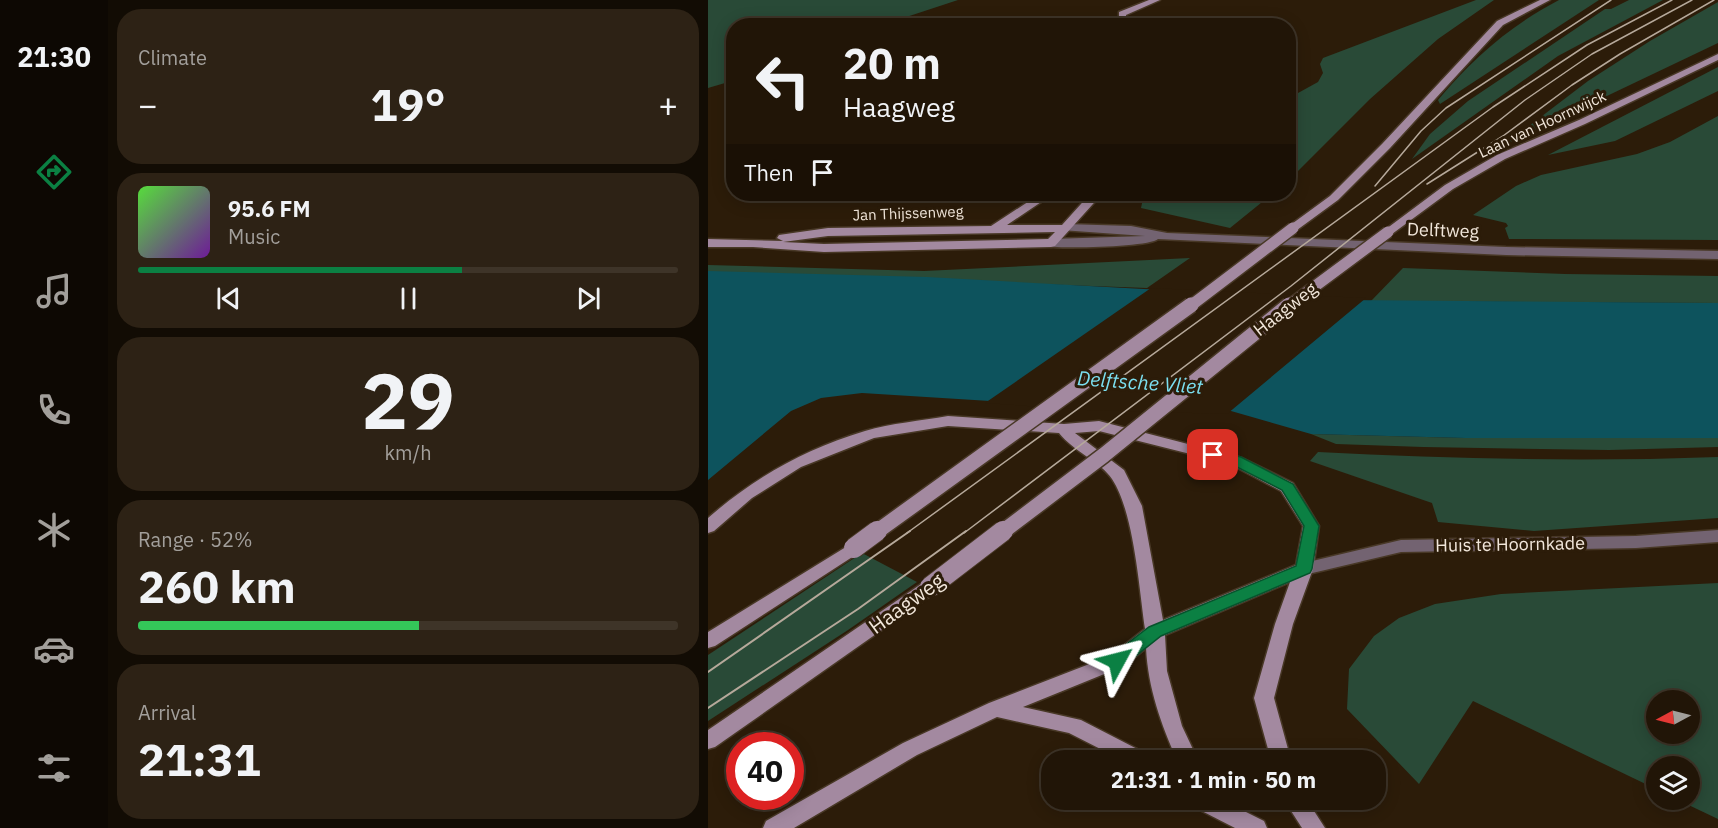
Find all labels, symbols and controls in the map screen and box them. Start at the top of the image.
text: 20 m [843,36,941,91]
text: 21:30 [17,39,91,74]
icon: left [744,42,822,120]
text: Climate [138,44,207,71]
text: 19° [370,75,446,133]
text: − [138,83,158,126]
text: + [658,83,678,126]
street label: Laan van Hoornwijck [1475,86,1609,162]
text: Haagweg [843,89,955,124]
icon: directions [33,151,75,193]
icon: arrive [806,156,839,189]
text: Then [744,158,794,187]
text: 95.6 FM [228,194,311,223]
street label: Jan Thijssenweg [852,202,964,224]
street label: Delftweg [1407,217,1480,243]
text: Music [228,223,280,250]
icon: music [33,270,75,312]
street label: Haagweg [1249,277,1322,341]
icon: previous [212,282,245,315]
icon: pause [392,282,425,315]
icon: next [572,282,605,315]
text: 29 [361,349,455,450]
water label: Delftsche Vliet [1076,364,1204,400]
icon: phone [33,389,75,431]
pin [1187,429,1238,480]
icon: arrive [1196,438,1229,471]
text: km/h [384,439,432,466]
icon: climate [33,509,75,551]
text: Range · 52% [138,526,253,553]
street label: Huis te Hoornkade [1435,531,1585,557]
text: 260 km [138,557,296,615]
street label: Haagweg [863,566,949,640]
icon: car [33,628,75,670]
position arrow [1085,629,1149,693]
north arrow [1646,690,1700,744]
map controls [1646,690,1700,810]
text: Arrival [138,699,196,726]
text: 21:31 [138,730,261,788]
speed limit sign: 40 [726,732,804,810]
icon: filters [33,747,75,789]
button: layers [1646,756,1700,810]
text: 21:31 · 1 min · 50 m [1111,765,1316,794]

